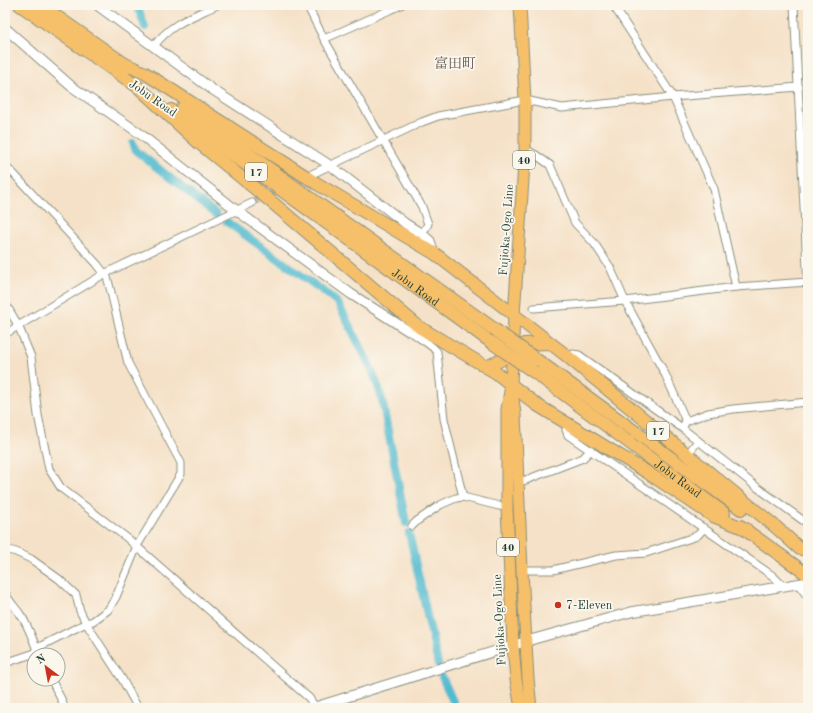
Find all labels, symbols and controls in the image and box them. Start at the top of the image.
district label: 富田町 [434,56,476,71]
street label: Jobu Road [126,78,178,120]
road number: 40 [513,151,535,169]
road number: 17 [245,163,267,181]
street label: Fujioka-Ogo Line [498,183,516,276]
street label: Jobu Road [389,267,441,309]
road number: 17 [647,422,669,440]
street label: Jobu Road [651,458,703,501]
road number: 40 [497,538,519,556]
street label: Fujioka-Ogo Line [492,573,508,666]
marker: 7-Eleven [553,600,563,610]
place label: 7-Eleven [566,600,613,612]
north arrow [26,647,66,687]
text: N [35,653,48,667]

